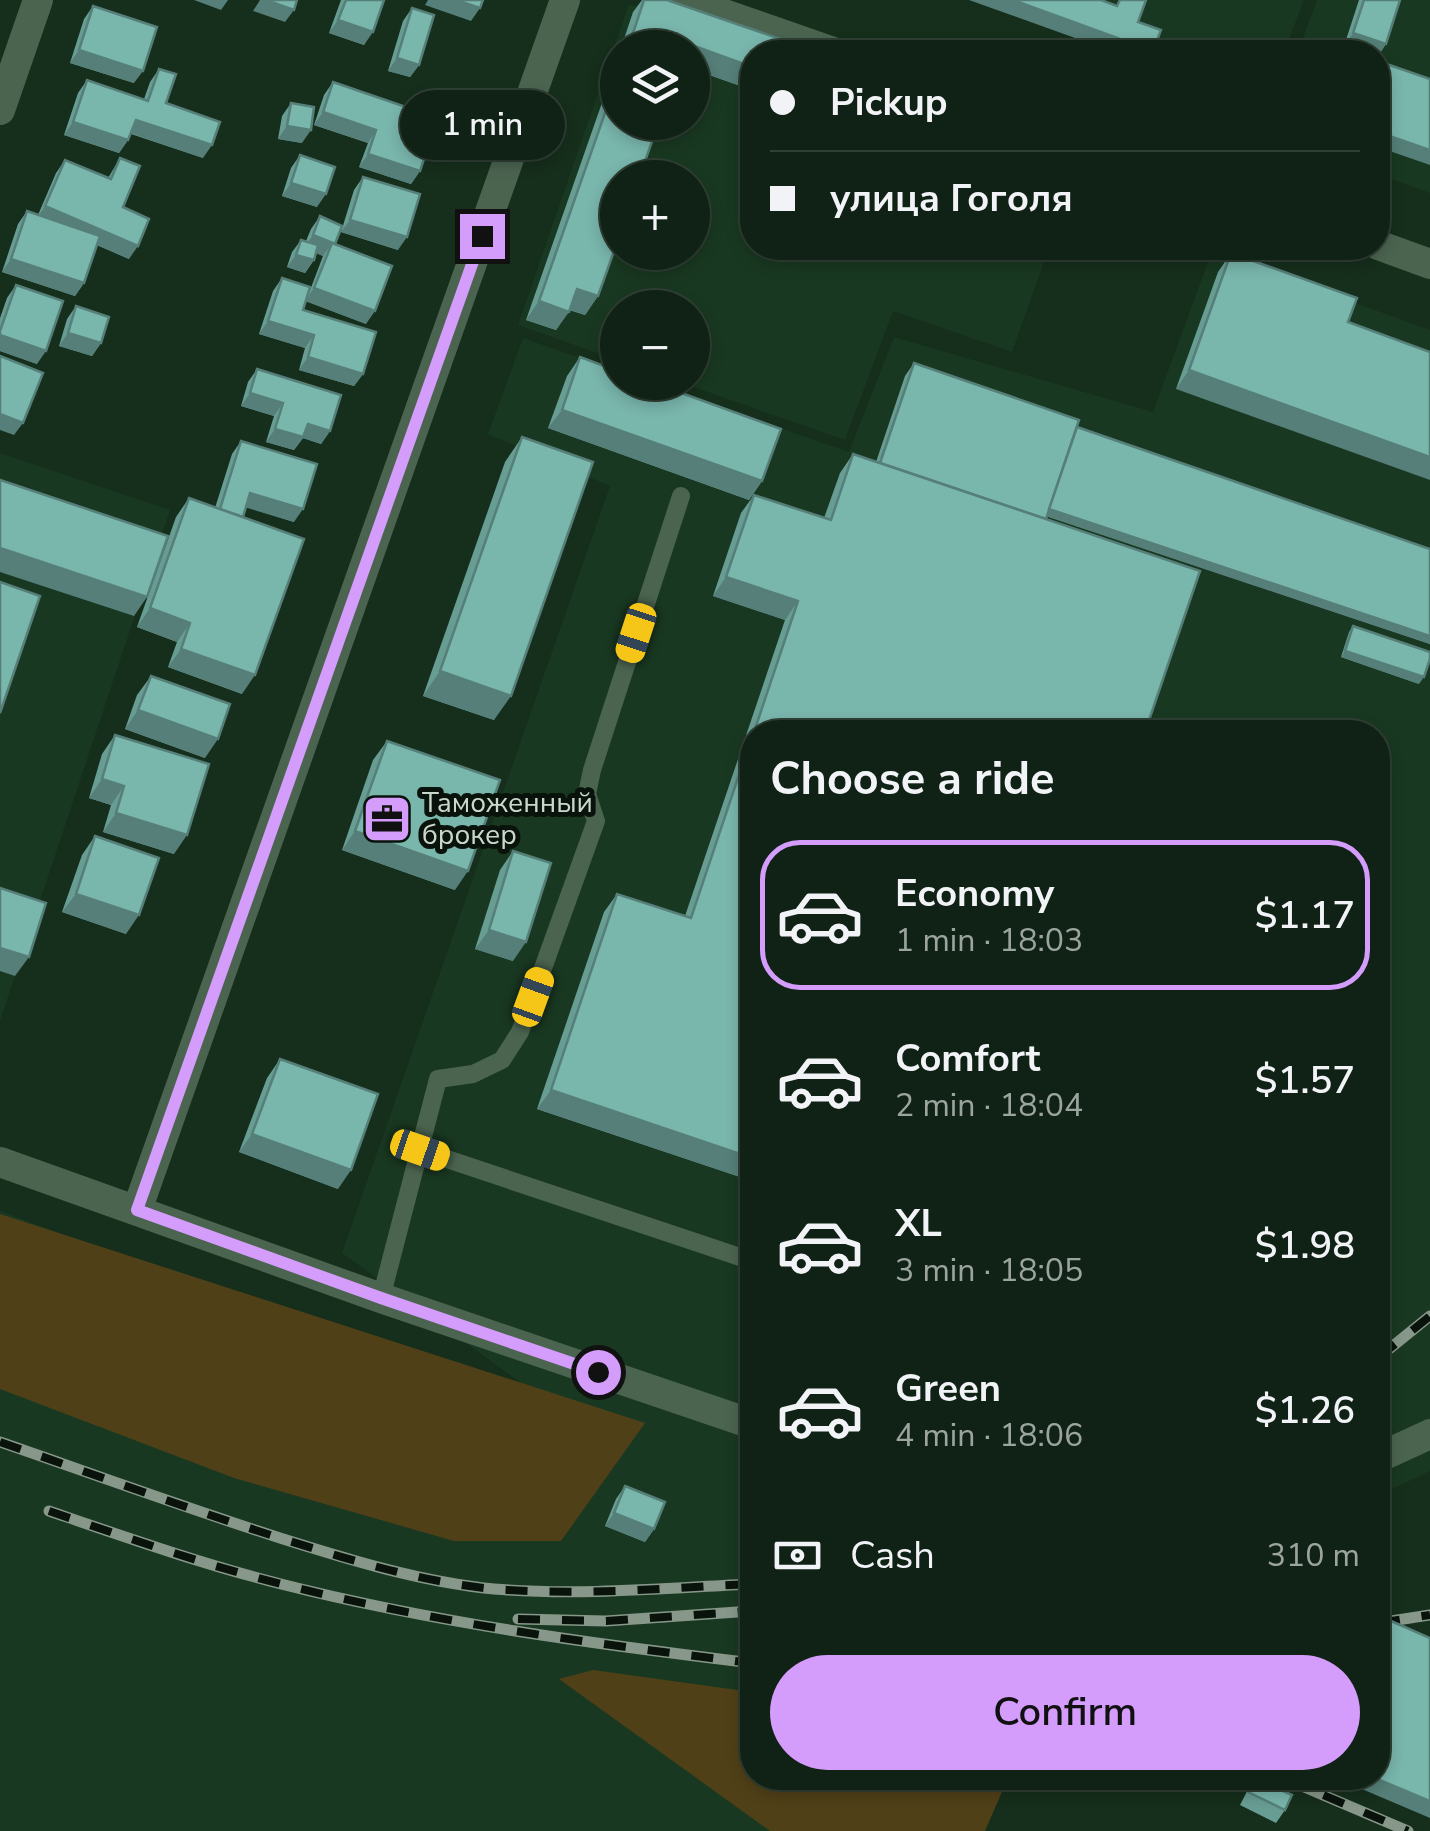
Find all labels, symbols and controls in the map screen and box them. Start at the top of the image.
map controls [600,30,710,400]
button: layers [600,30,710,140]
text: Pickup [830,77,948,128]
callout: 1 min [400,91,564,161]
text: 1 min [442,103,523,146]
button: + [600,160,710,270]
text: улица Гоголя [830,173,1073,224]
route end [460,214,505,259]
button: − [600,290,710,400]
car [612,600,660,666]
text: Choose a ride [770,749,1055,810]
place label: Таможенный брокер [422,784,593,854]
office icon: Таможенный брокер [361,793,413,845]
text: Economy [895,868,1054,919]
icon: car [775,870,865,960]
text: $1.17 [1255,890,1355,941]
text: 1 min · 18:03 [895,919,1083,962]
car [509,964,557,1030]
text: Comfort [895,1033,1040,1084]
icon: car [775,1035,865,1125]
text: $1.57 [1255,1055,1355,1106]
text: 2 min · 18:04 [895,1084,1083,1127]
car [387,1126,453,1174]
text: XL [895,1198,942,1249]
icon: car [775,1200,865,1290]
text: $1.98 [1255,1220,1355,1271]
text: 3 min · 18:05 [895,1249,1083,1292]
route start [576,1350,621,1395]
text: Green [895,1363,1001,1414]
icon: car [775,1365,865,1455]
text: $1.26 [1255,1385,1355,1436]
text: 4 min · 18:06 [895,1414,1083,1457]
icon: cash [770,1528,825,1583]
text: Cash [850,1530,935,1581]
text: 310 m [1267,1534,1360,1577]
button: Confirm [770,1655,1360,1770]

